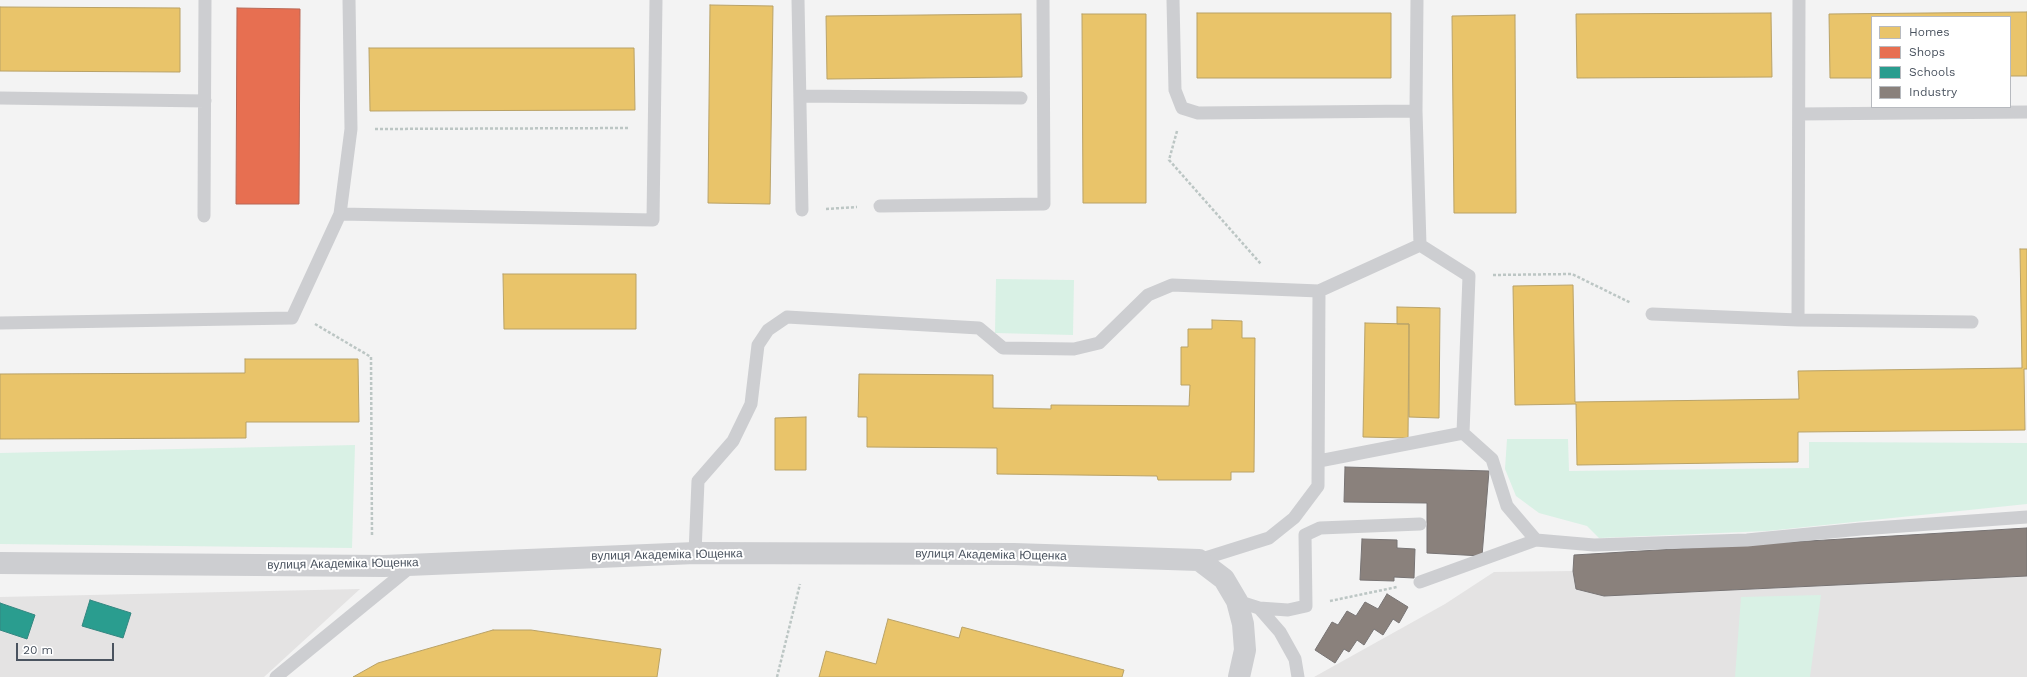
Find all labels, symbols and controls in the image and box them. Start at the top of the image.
legend [1871,16,2011,108]
text: Homes [1909,25,1950,39]
text: Shops [1909,45,1945,59]
text: Schools [1909,65,1955,79]
text: Industry [1909,85,1957,99]
street label: вулиця Академіка Ющенка [591,546,743,564]
street label: вулиця Академіка Ющенка [915,546,1067,564]
street label: вулиця Академіка Ющенка [267,555,419,573]
scale bar [18,635,116,661]
text: 20 m [23,643,53,657]

